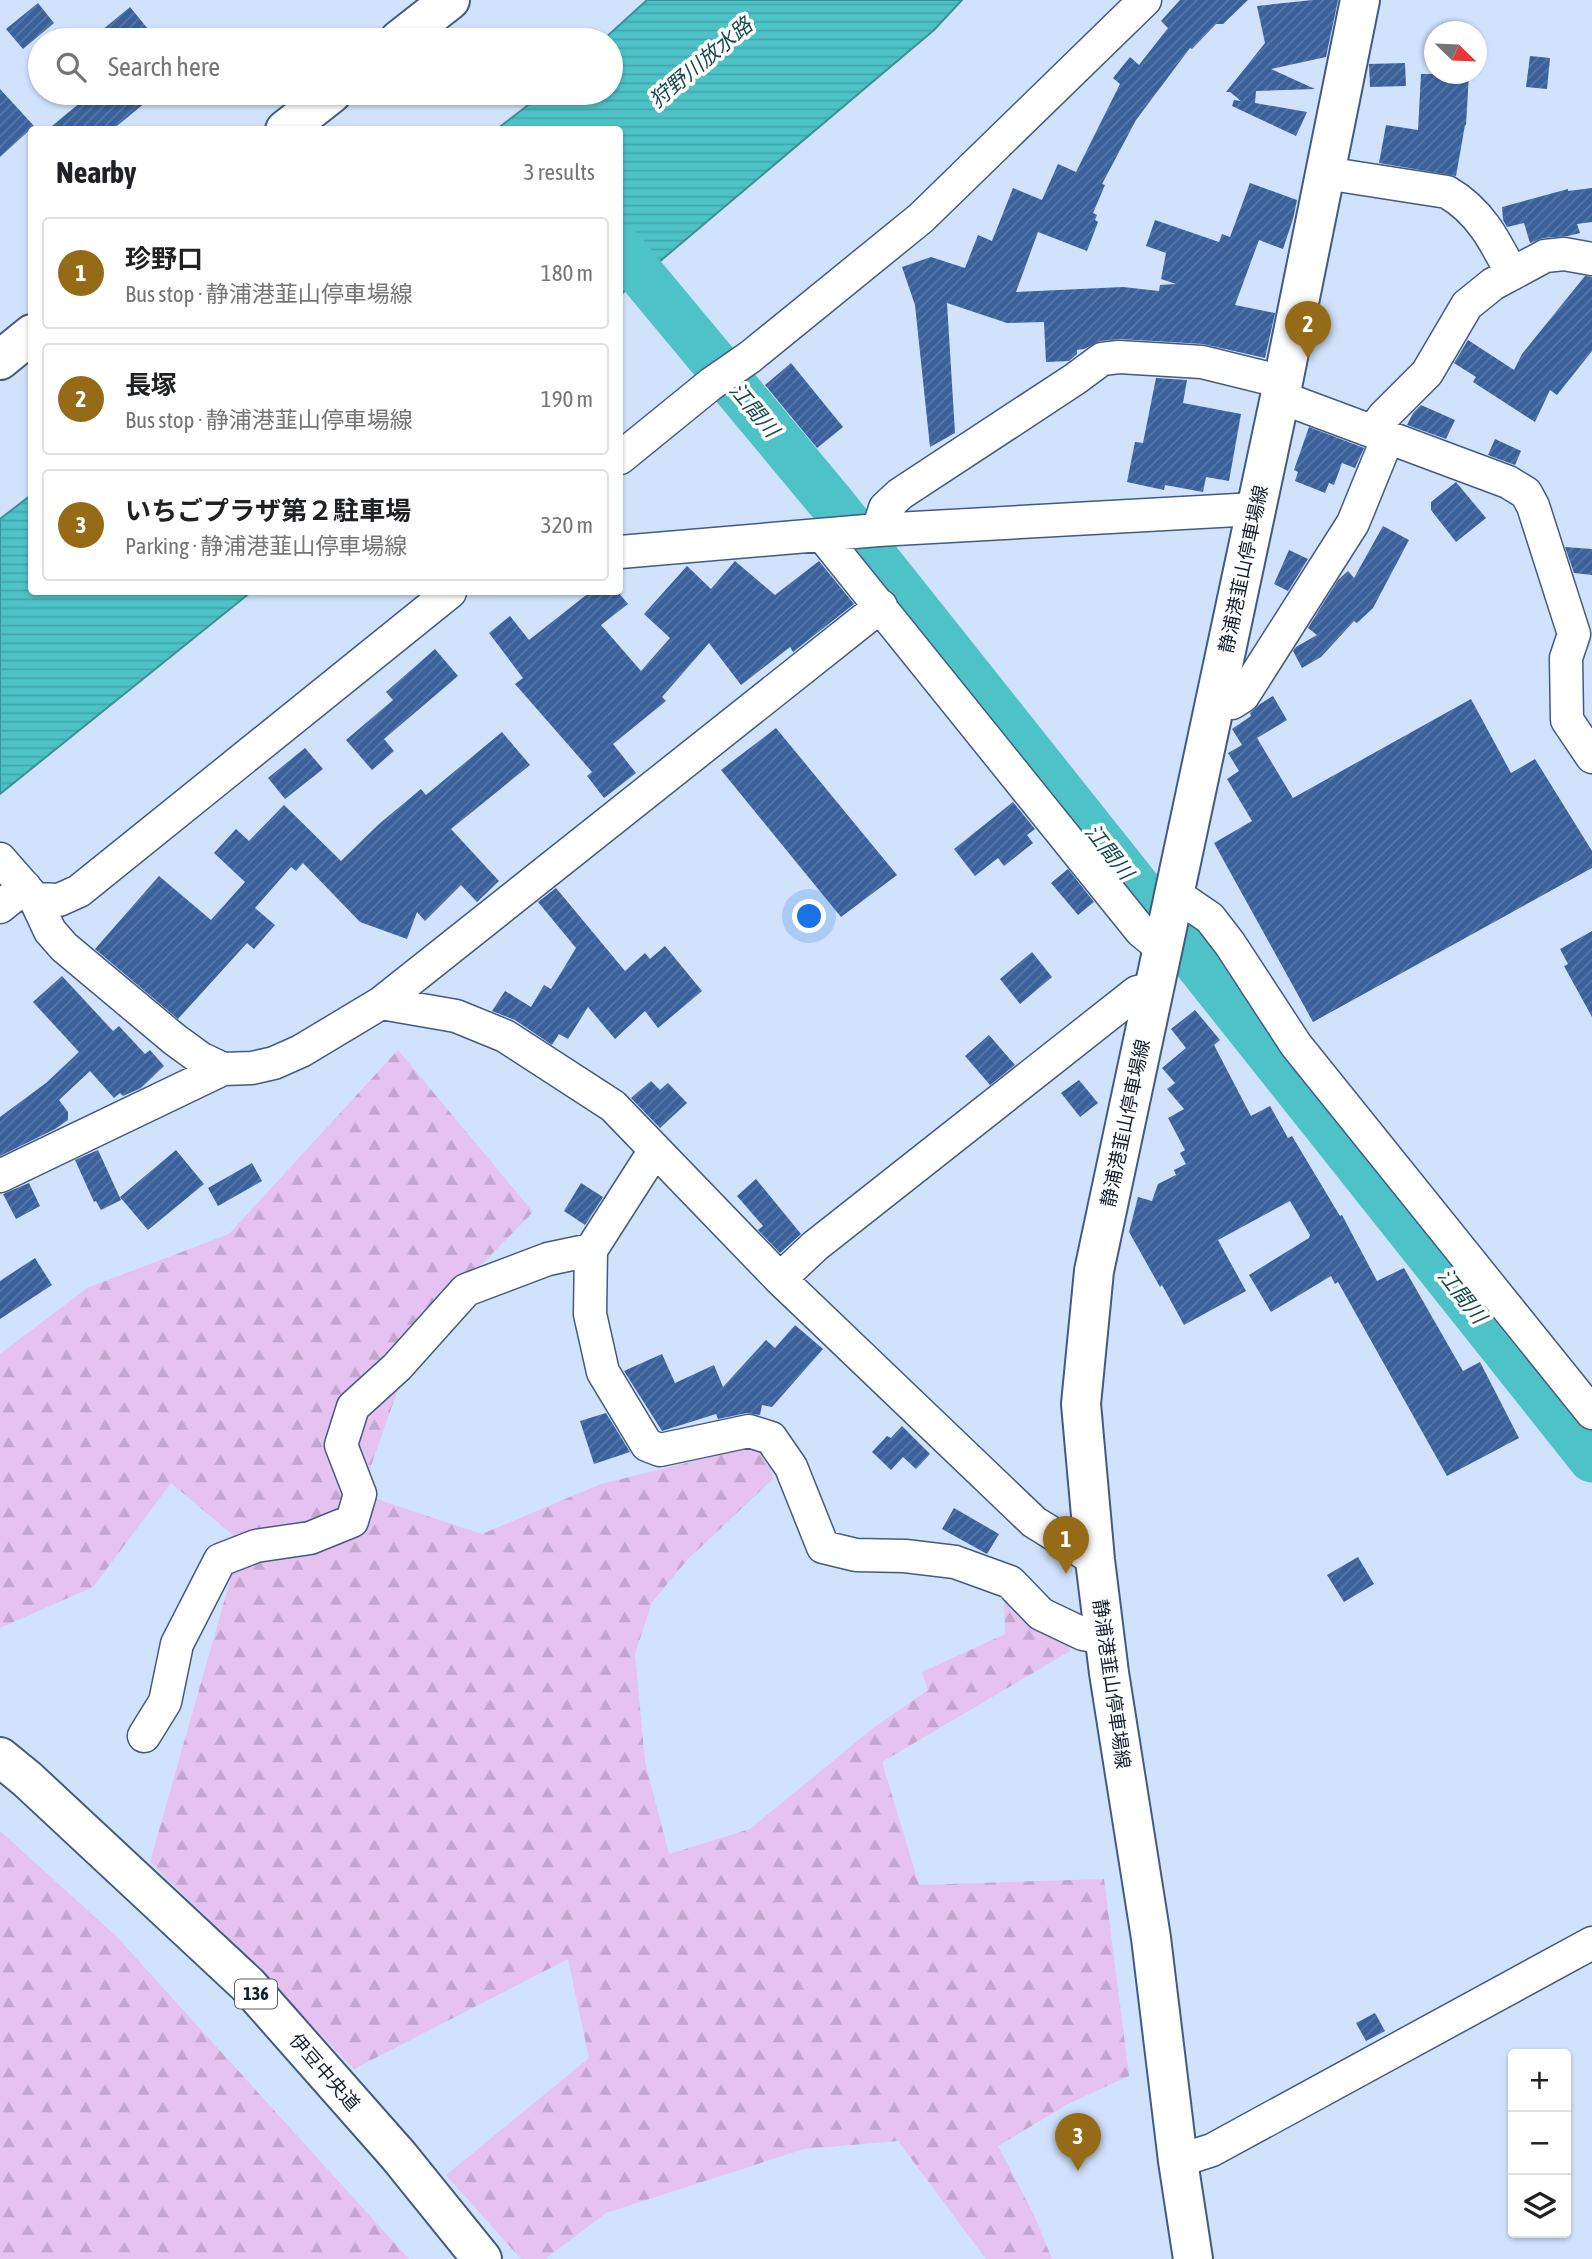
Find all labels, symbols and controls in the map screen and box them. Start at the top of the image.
water label: 狩野川放水路 [644,11,758,112]
north arrow [1424,21,1487,84]
search box [28,28,623,105]
icon: search [52,48,90,86]
text: Search here [108,52,220,82]
text: Nearby [56,155,136,189]
text: 3 results [524,159,595,185]
text: 珍野口 [125,244,203,274]
text: 1 [76,260,86,286]
text: 180 m [541,260,593,286]
text: Bus stop · 静浦港韮山停車場線 [125,281,413,307]
pin: 2 [1285,301,1331,359]
text: 長塚 [125,370,177,400]
water label: 江間川 [725,378,785,443]
text: 2 [76,386,86,412]
text: 190 m [541,386,593,412]
text: Bus stop · 静浦港韮山停車場線 [125,407,413,433]
street label: 静浦港韮山停車場線 [1214,483,1272,655]
text: いちごプラザ第２駐車場 [125,496,411,526]
text: 3 [76,512,86,538]
text: 320 m [541,512,593,538]
text: Parking · 静浦港韮山停車場線 [125,533,407,559]
water label: 江間川 [1081,819,1140,885]
your location [792,899,826,933]
street label: 静浦港韮山停車場線 [1096,1037,1154,1209]
water label: 江間川 [1434,1263,1493,1329]
pin: 1 [1043,1516,1089,1574]
street label: 静浦港韮山停車場線 [1089,1598,1135,1770]
road number: 136 [235,1980,277,2008]
street label: 伊豆中央道 [286,2029,364,2115]
map controls [1508,2049,1571,2238]
button: + [1508,2049,1571,2112]
button: − [1508,2112,1571,2175]
pin: 3 [1055,2113,1101,2171]
button: layers [1508,2175,1571,2238]

